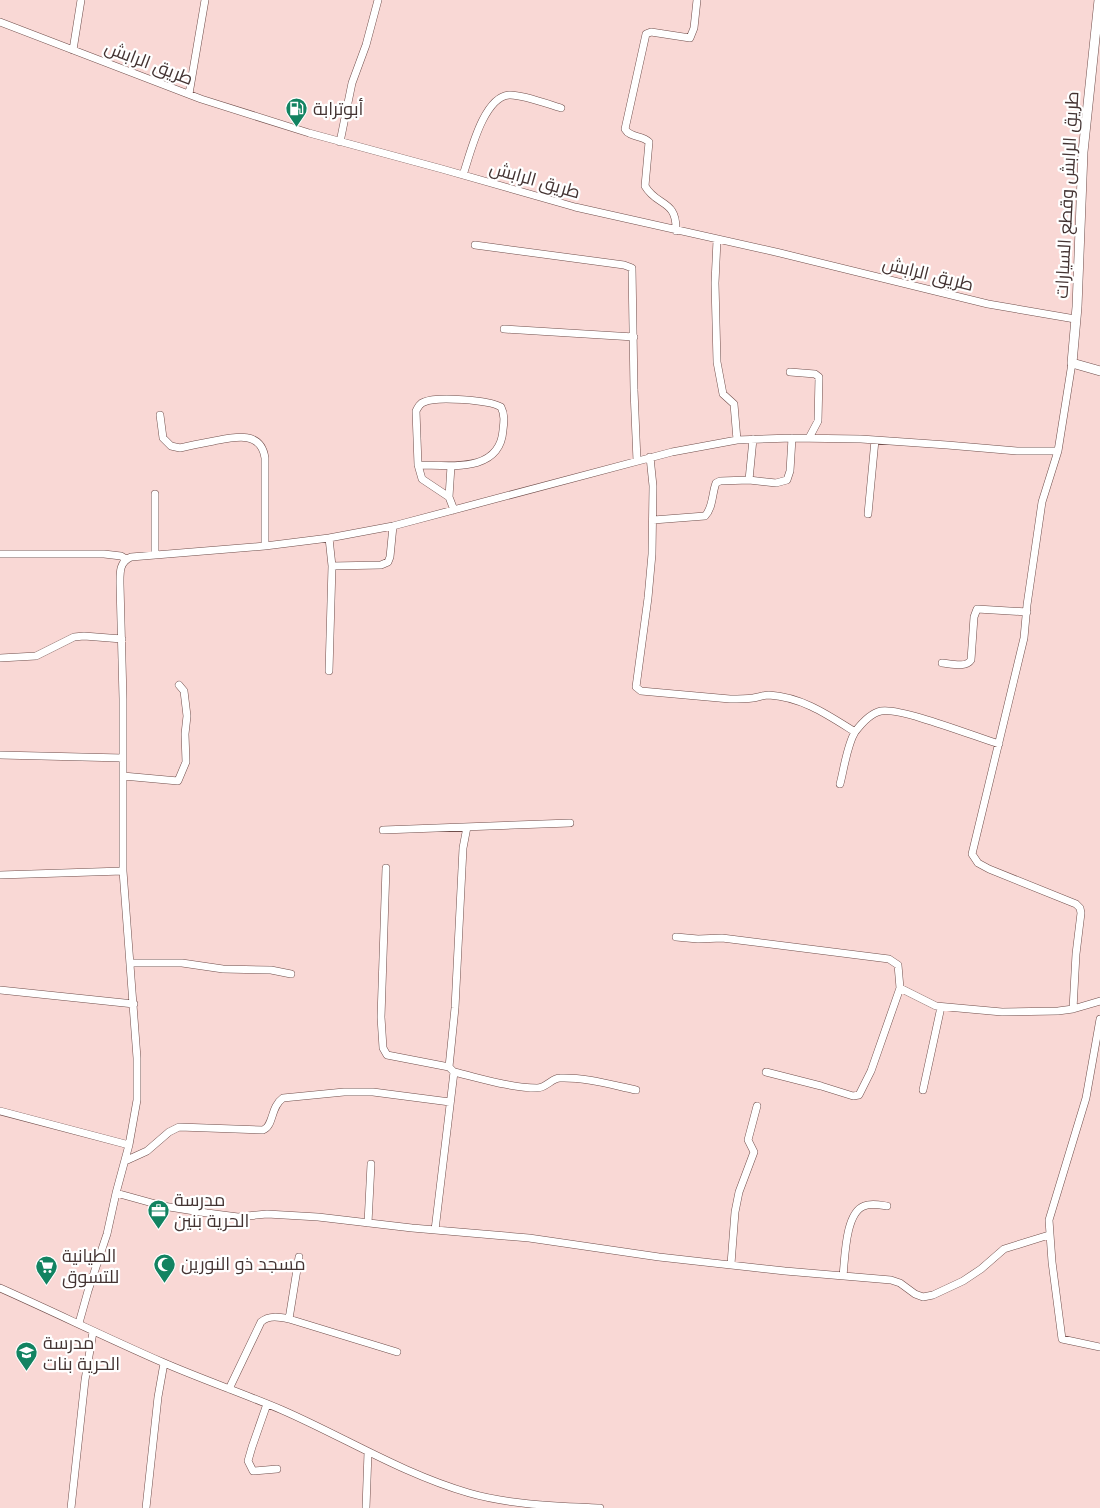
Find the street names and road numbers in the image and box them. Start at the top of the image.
street label: طريق الرابش [101,36,196,91]
street label: طريق الرابش وقطع السيارات [1051,91,1084,299]
street label: طريق الرابش [487,157,583,204]
street label: طريق الرابش [880,252,976,297]

